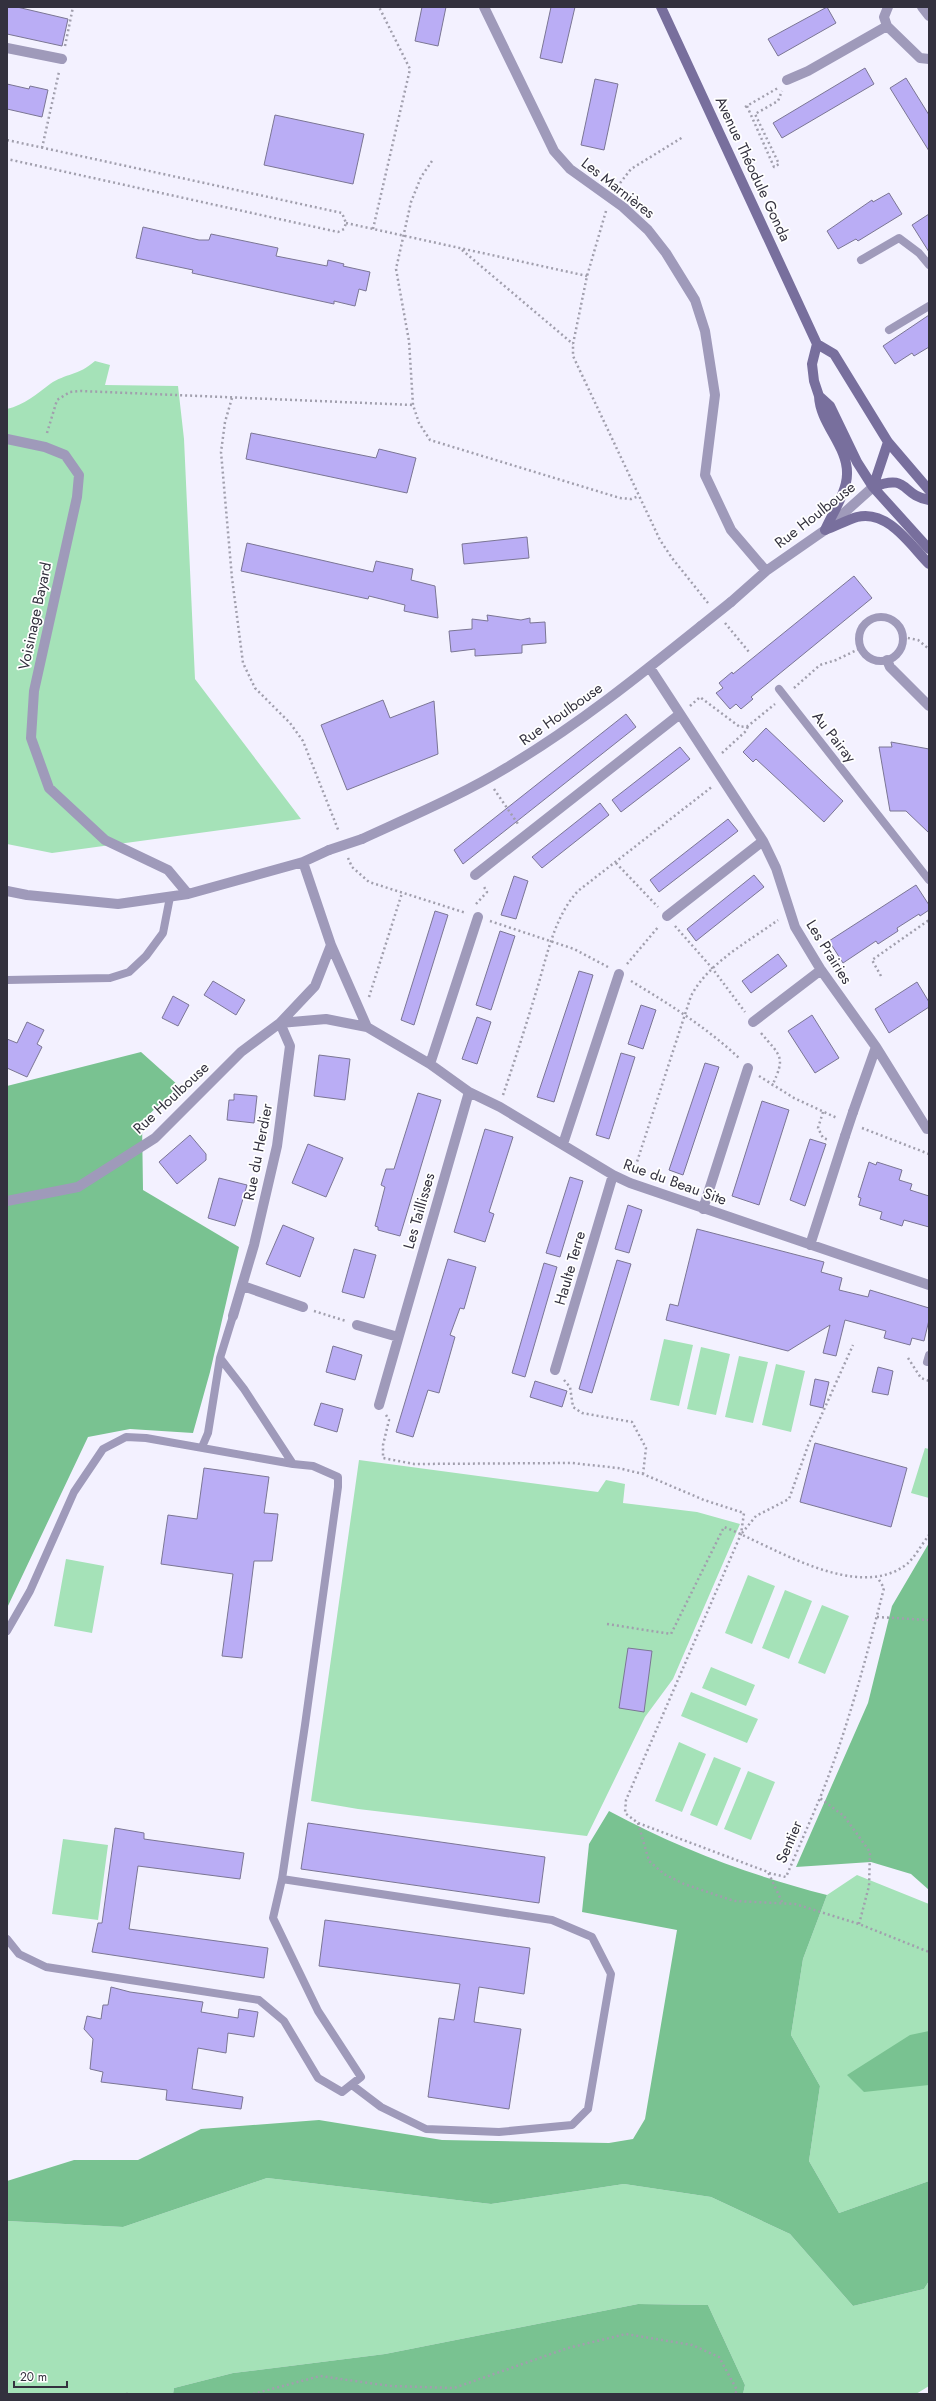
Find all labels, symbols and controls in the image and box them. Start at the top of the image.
street label: Avenue Théodule Gonda [710,93,796,245]
street label: Les Marnières [577,152,659,224]
street label: Rue Houlbouse [770,476,860,554]
street label: Voisinage Bayard [13,560,57,672]
street label: Rue Houlbouse [515,677,607,751]
street label: Au Pairay [807,707,861,768]
street label: Les Prairies [801,916,857,988]
street label: Rue Houlbouse [128,1057,214,1139]
street label: Rue du Herdier [238,1101,278,1202]
street label: Rue du Beau Site [620,1153,730,1211]
street label: Les Taillisses [398,1170,440,1252]
street label: Haulte Terre [549,1228,591,1308]
street label: Sentier [770,1817,808,1867]
scale bar [14,2363,67,2389]
text: 20 m [20,2368,47,2386]

